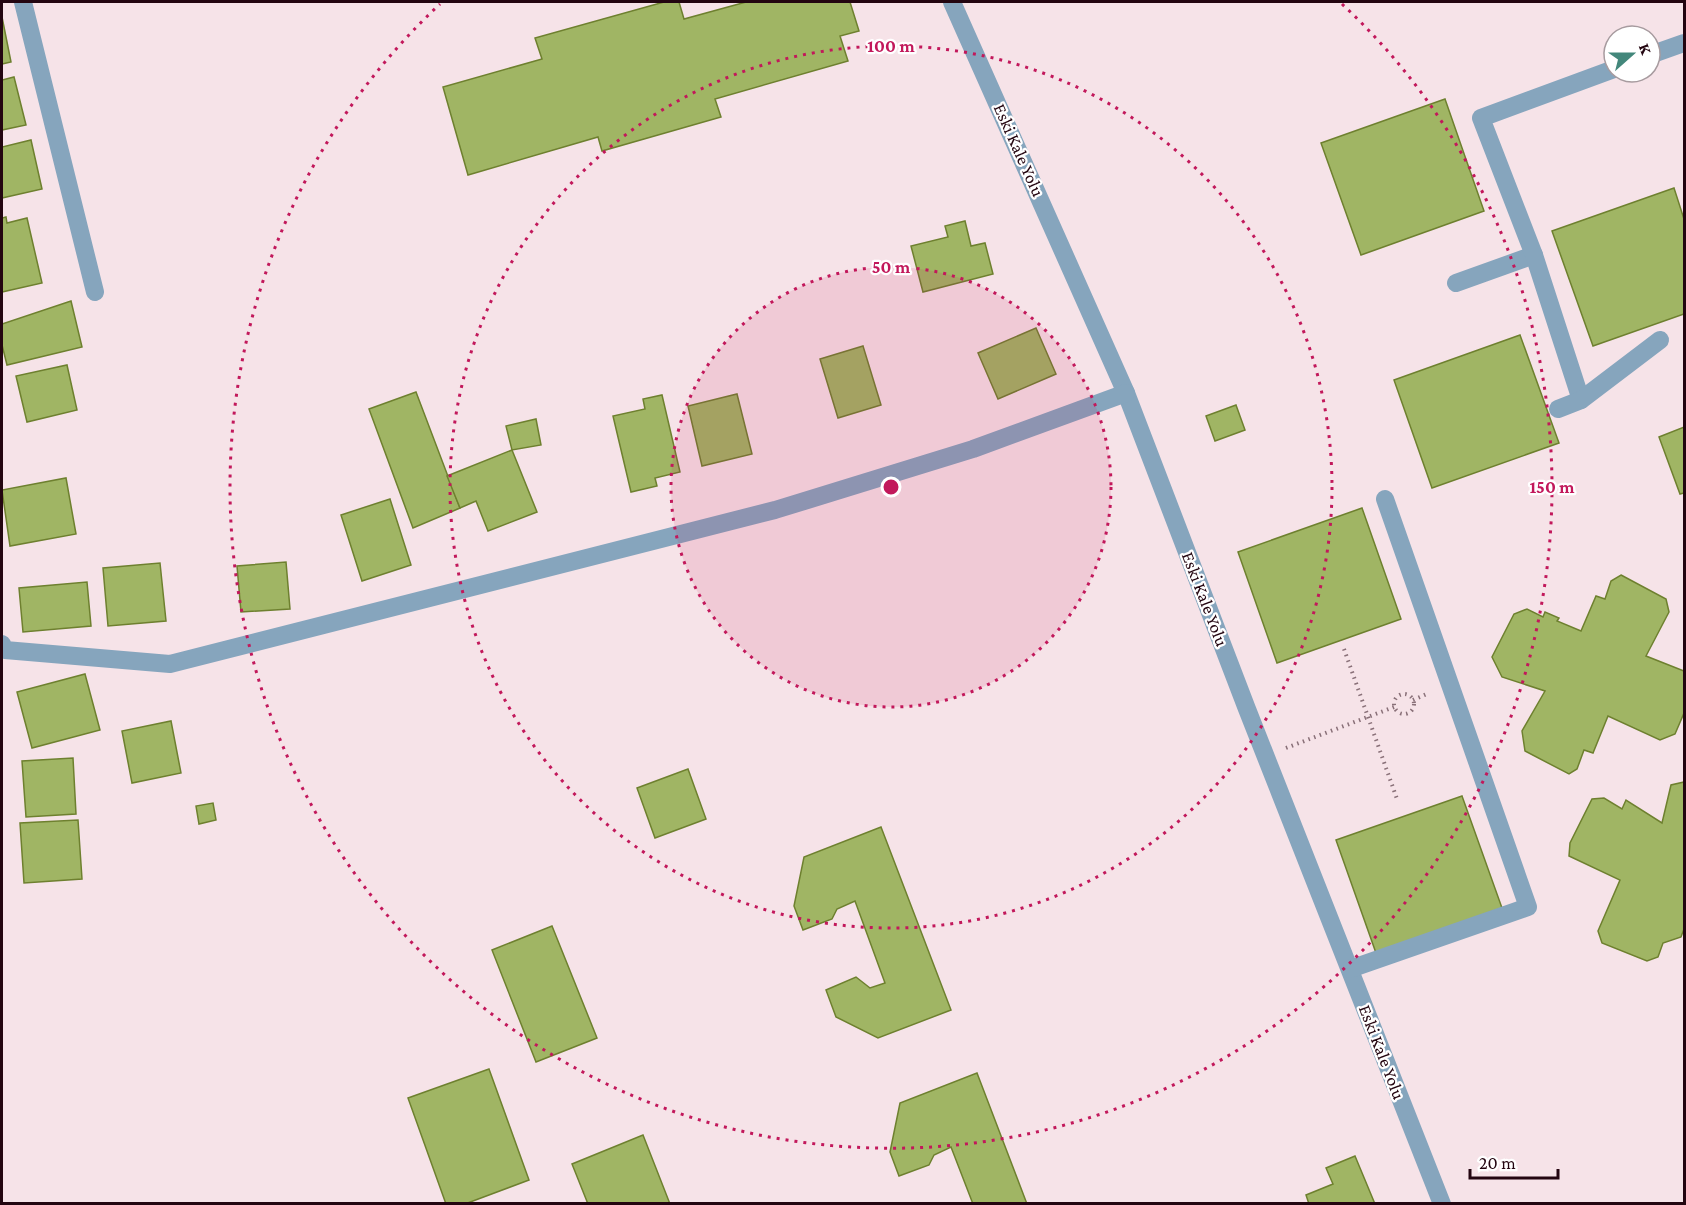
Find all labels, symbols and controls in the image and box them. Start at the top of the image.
north arrow [1602,24,1662,84]
text: 100 m [867,36,915,56]
text: K [1636,41,1656,57]
street label: Eski Kale Yolu [990,100,1049,200]
text: 50 m [872,257,911,277]
centre of rings [881,477,901,497]
text: 150 m [1529,477,1575,497]
street label: Eski Kale Yolu [1178,549,1232,649]
street label: Eski Kale Yolu [1355,1002,1409,1102]
scale bar [1470,1142,1558,1180]
text: 20 m [1479,1153,1516,1173]

